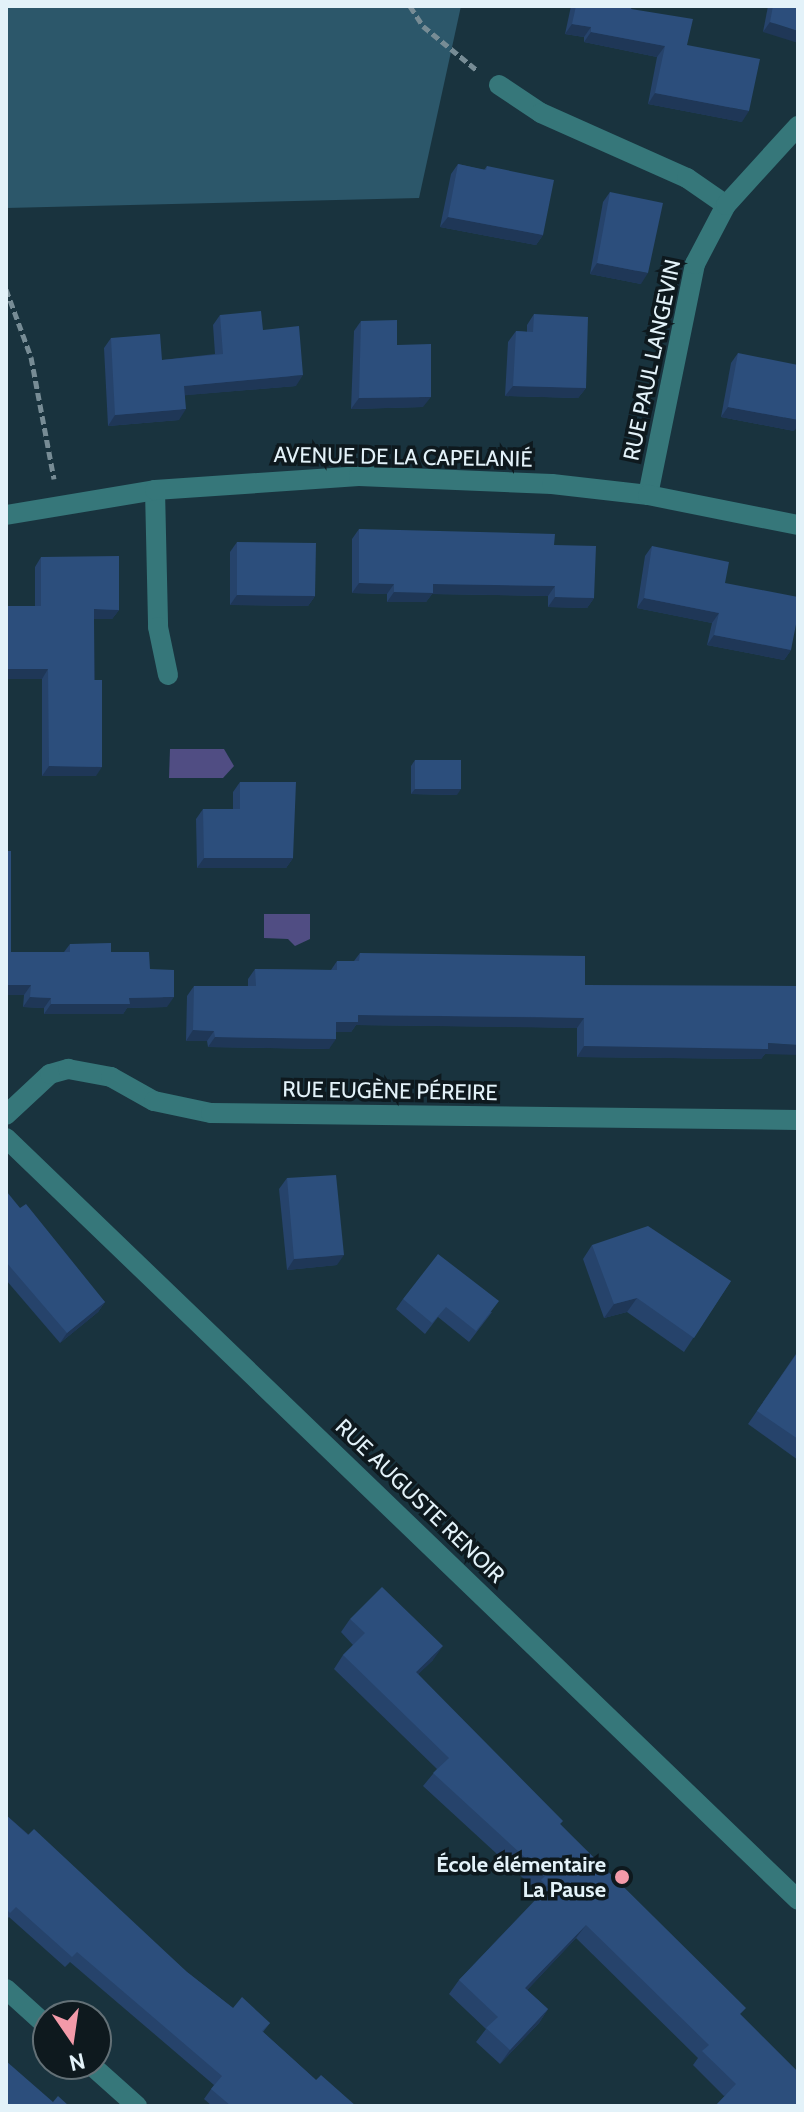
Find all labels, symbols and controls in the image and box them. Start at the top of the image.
street label: RUE PAUL LANGEVIN [618,257,686,463]
street label: AVENUE DE LA CAPELANIÉ [273,442,533,472]
street label: RUE EUGÈNE PÉREIRE [282,1076,498,1106]
street label: RUE AUGUSTE RENOIR [330,1413,510,1589]
place label: École élémentaire La Pause [436,1851,606,1902]
marker: École élémentaire La Pause [613,1868,631,1886]
north arrow [32,2000,112,2080]
text: N [66,2047,88,2077]

